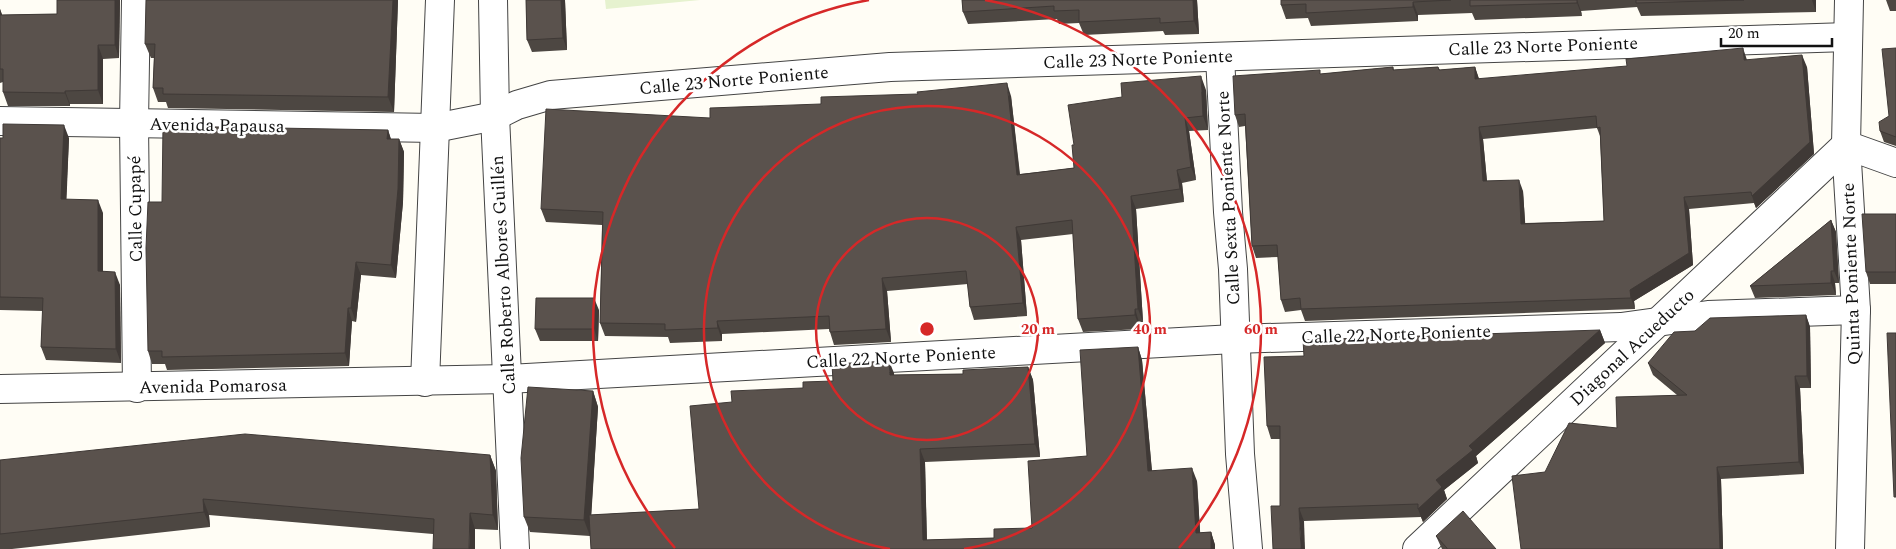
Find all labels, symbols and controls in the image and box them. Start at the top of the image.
scale bar [1721,15,1832,47]
text: 20 m [1728,22,1760,45]
street label: Calle 23 Norte Poniente [1448,30,1638,63]
street label: Calle 23 Norte Poniente [1043,43,1233,76]
street label: Calle 23 Norte Poniente [638,59,830,102]
street label: Calle Sexta Poniente Norte [1209,90,1248,306]
street label: Avenida Papausa [149,111,285,140]
street label: Calle Cupapé [121,155,150,263]
street label: Calle Roberto Albores Guillén [484,155,523,395]
street label: Quinta Poniente Norte [1835,182,1868,366]
street label: Diagonal Acueducto [1564,282,1701,412]
text: 20 m [1021,318,1056,341]
text: 40 m [1133,318,1168,341]
text: 60 m [1244,318,1279,341]
street label: Calle 22 Norte Poniente [1301,318,1491,351]
centre of rings [918,320,936,338]
street label: Calle 22 Norte Poniente [805,339,997,376]
street label: Avenida Pomarosa [139,372,287,401]

